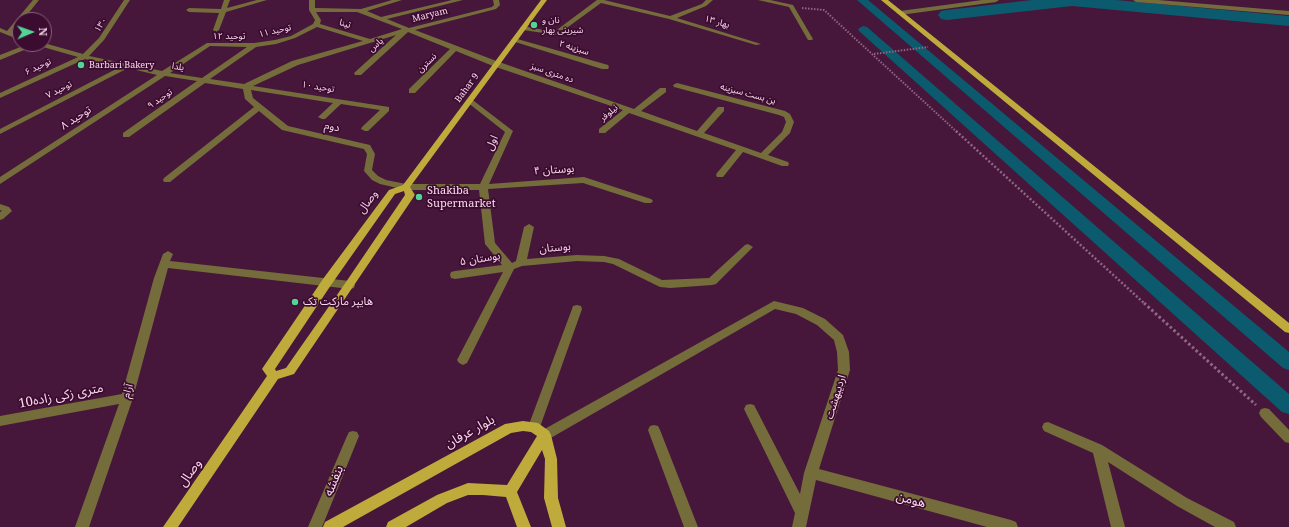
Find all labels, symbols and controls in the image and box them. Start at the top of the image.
street label: Maryam [411,5,449,25]
north arrow [12,12,52,52]
street label: بهار ۱۳ [703,13,731,31]
place label: نان و شیرینی بهار [542,15,583,36]
street label: ۱۳۰ [92,16,110,34]
street label: تینا [338,17,352,31]
marker: نان و شیرینی بهار [529,20,539,30]
street label: توحید ۱۱ [258,22,292,40]
text: N [36,27,51,36]
street label: توحید ۱۲ [212,31,246,41]
street label: یاس [366,36,386,54]
street label: سبزینه ۲ [558,38,590,58]
street label: نسترن [415,51,439,75]
street label: توحید ۶ [23,56,53,78]
marker: Barbari Bakery [76,60,86,70]
place label: Barbari Bakery [89,60,154,70]
street label: یلدا [171,61,185,73]
street label: ده متری سبز [529,61,575,85]
street label: Bahar 9 [453,71,481,105]
street label: توحید ۷ [44,79,74,101]
street label: توحید ۱۰ [301,79,335,95]
street label: بن بست سبزینه [719,81,777,107]
street label: توحید ۹ [145,87,175,111]
street label: نیلوفر [598,102,620,124]
street label: توحید ۸ [58,103,94,133]
street label: دوم [323,119,341,135]
street label: اول [483,133,501,153]
street label: بوستان ۴ [533,162,575,178]
place label: Shakiba Supermarket [427,184,496,210]
street label: وصال [355,188,381,216]
marker: Shakiba Supermarket [414,192,424,202]
street label: بوستان [539,240,571,256]
street label: بوستان ۵ [459,249,501,269]
place label: هایپر مارکت تک [303,295,373,309]
marker: هایپر مارکت تک [290,297,300,307]
street label: اردیبهشت [823,373,849,421]
street label: 10متری زکی زاده [17,380,105,412]
street label: آرام [120,382,136,400]
street label: بلوار عرفان [442,412,498,452]
street label: وصال [175,456,205,490]
street label: بنفشه [321,463,347,499]
street label: هومن [895,489,927,511]

